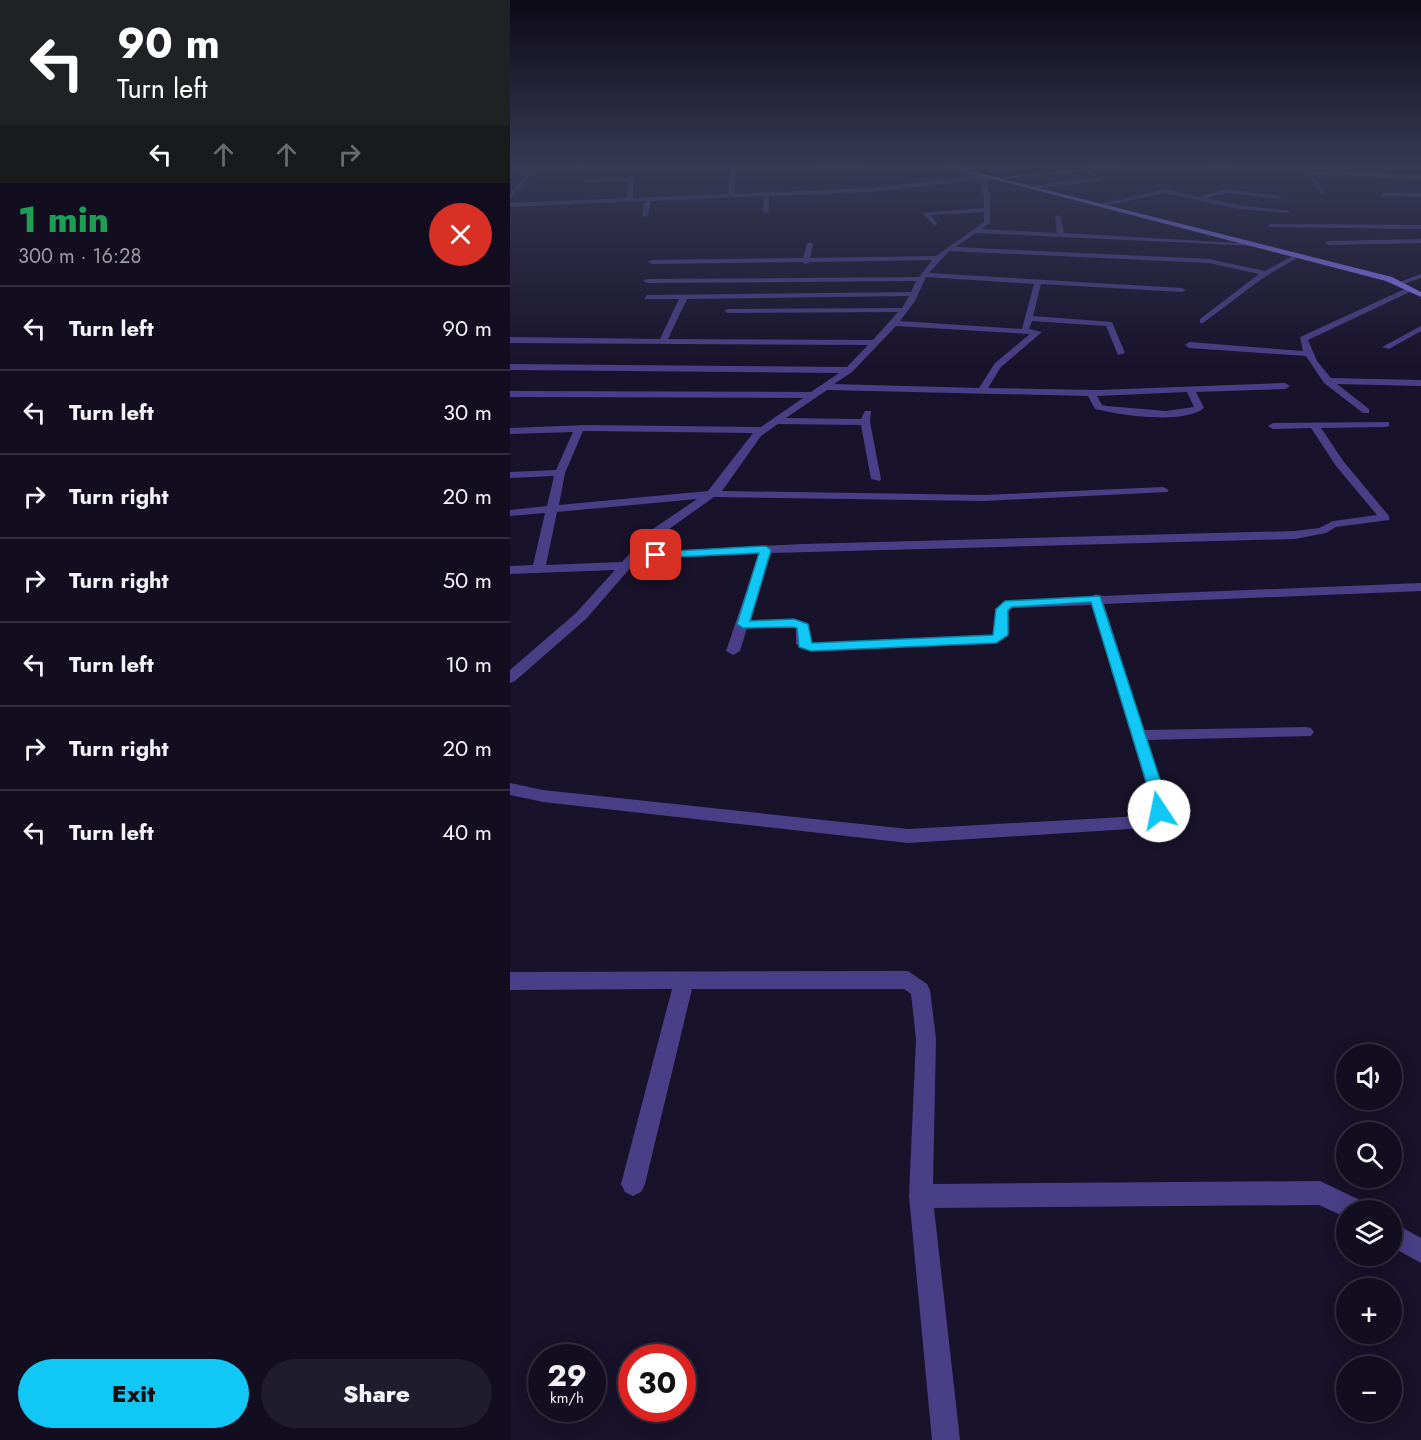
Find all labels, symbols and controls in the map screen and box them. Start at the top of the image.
text: 90 m [117,13,220,74]
icon: left [18,24,96,102]
text: Turn left [117,69,207,108]
icon: left [144,138,177,171]
icon: ahead [207,138,240,171]
icon: ahead [270,138,303,171]
icon: right [333,138,366,171]
text: 1 min [18,193,109,245]
button: close [429,203,492,266]
text: 300 m · 16:28 [18,242,141,271]
icon: left [18,312,51,345]
text: Turn left [69,312,154,344]
text: 90 m [442,312,492,344]
icon: left [18,396,51,429]
text: Turn left [69,396,154,428]
text: 30 m [443,396,492,428]
icon: right [18,480,51,513]
text: Turn right [69,480,169,512]
text: 20 m [443,480,492,512]
pin [630,529,681,580]
icon: arrive [639,538,672,571]
icon: right [18,564,51,597]
text: Turn right [69,564,169,596]
text: 50 m [443,564,492,596]
icon: left [18,648,51,681]
text: Turn left [69,648,154,680]
text: 10 m [445,648,492,680]
icon: right [18,732,51,765]
text: Turn right [69,732,169,764]
text: 20 m [443,732,492,764]
position arrow [1127,779,1191,843]
icon: left [18,816,51,849]
text: Turn left [69,816,154,848]
text: 40 m [442,816,492,848]
map controls [1336,1044,1402,1422]
button: sound [1336,1044,1402,1110]
button: search [1336,1122,1402,1188]
button: layers [1336,1200,1402,1266]
button: + [1336,1278,1402,1344]
speed limit sign: 30 [618,1344,696,1422]
text: 29 [547,1354,587,1397]
button: − [1336,1356,1402,1422]
button: Exit [18,1359,249,1428]
button: Share [261,1359,492,1428]
text: km/h [550,1387,584,1409]

